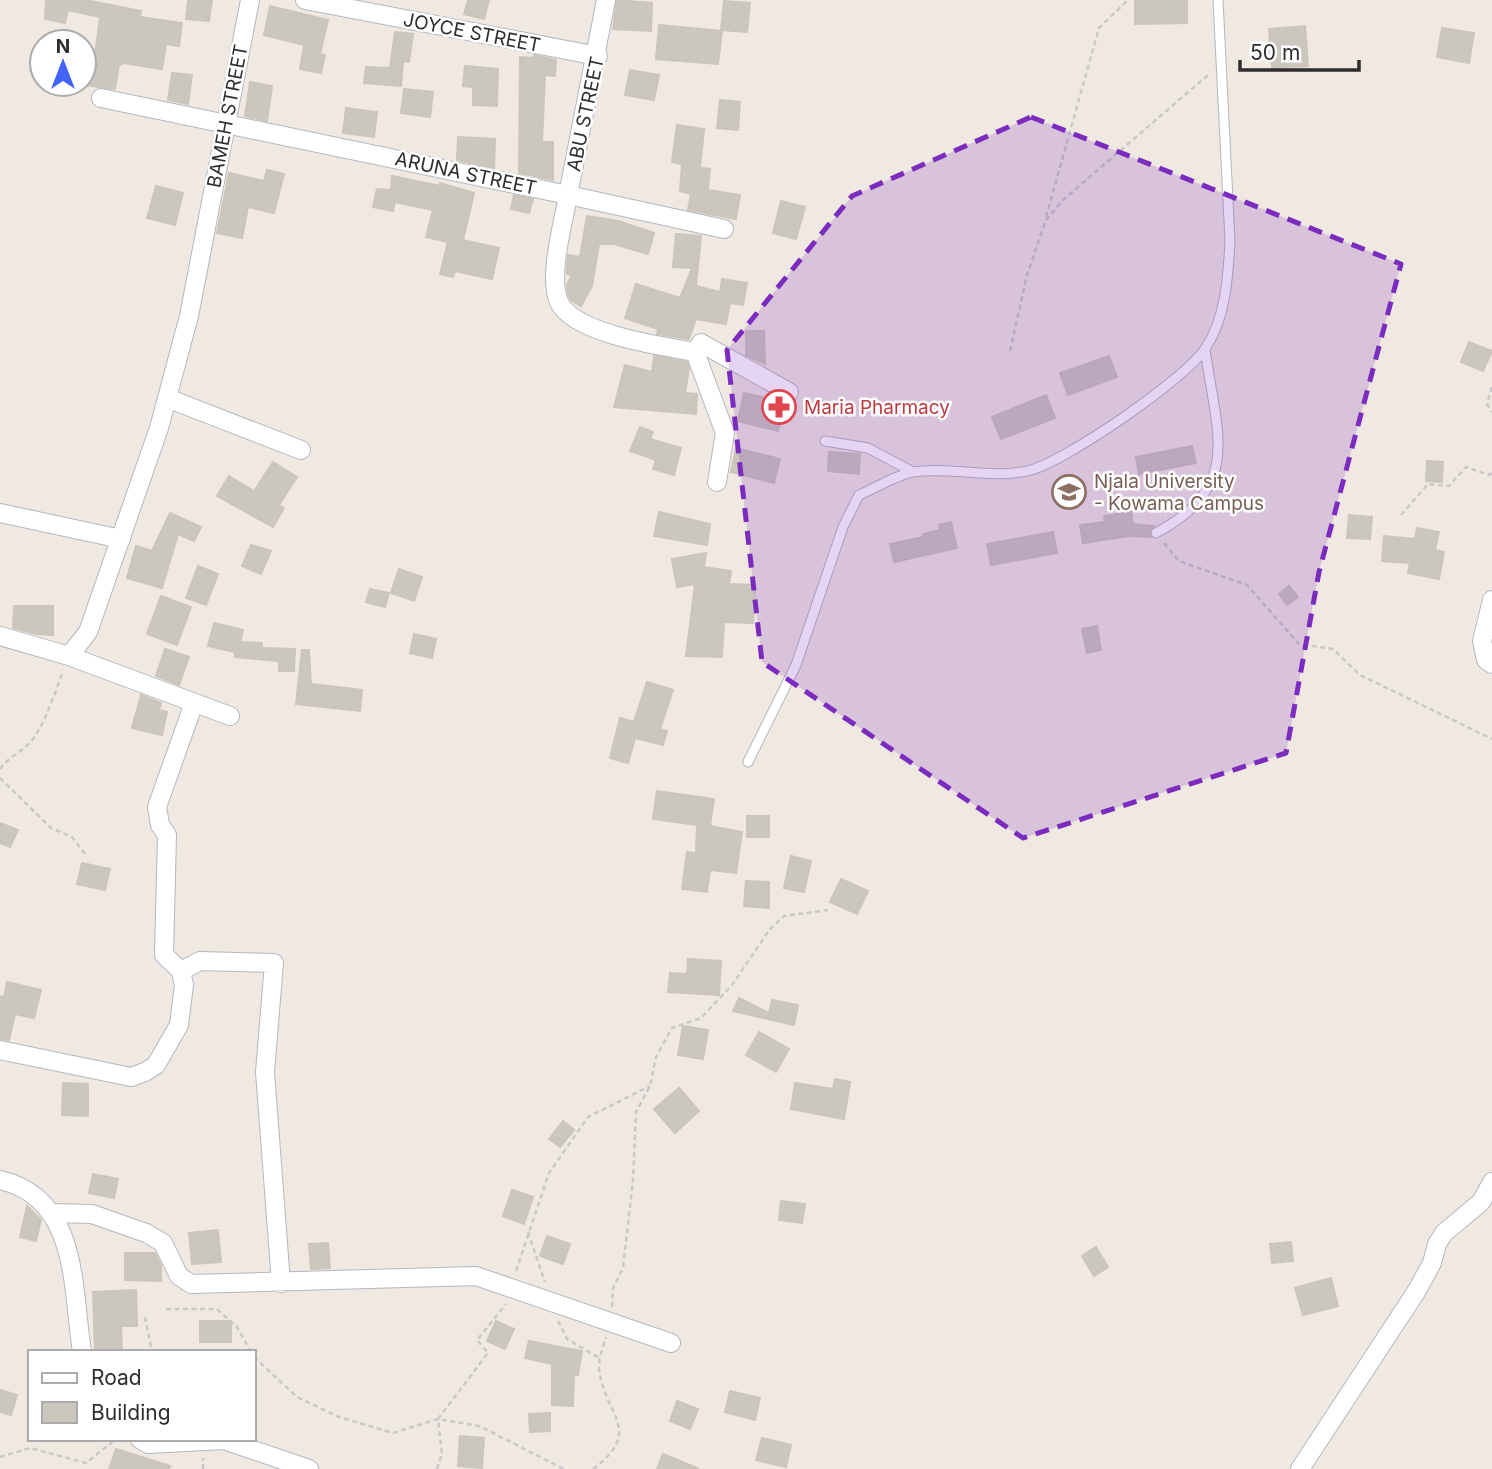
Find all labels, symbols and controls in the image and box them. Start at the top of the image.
street label: JOYCE STREET [401,8,543,57]
north arrow [28,28,98,98]
scale bar [1240,28,1359,72]
text: N [56,35,70,58]
text: 50 m [1250,40,1300,65]
street label: BAMEH STREET [202,43,253,190]
street label: ABU STREET [562,55,609,174]
street label: ARUNA STREET [393,147,539,200]
pharmacy icon: Maria Pharmacy [760,388,798,426]
place label: Maria Pharmacy [804,396,950,419]
place label: Njala University - Kowama Campus [1094,470,1264,515]
school or university icon: Njala University - Kowama Campus [1050,473,1088,511]
legend [28,1350,256,1441]
text: Road [91,1365,142,1390]
text: Building [91,1400,171,1425]

